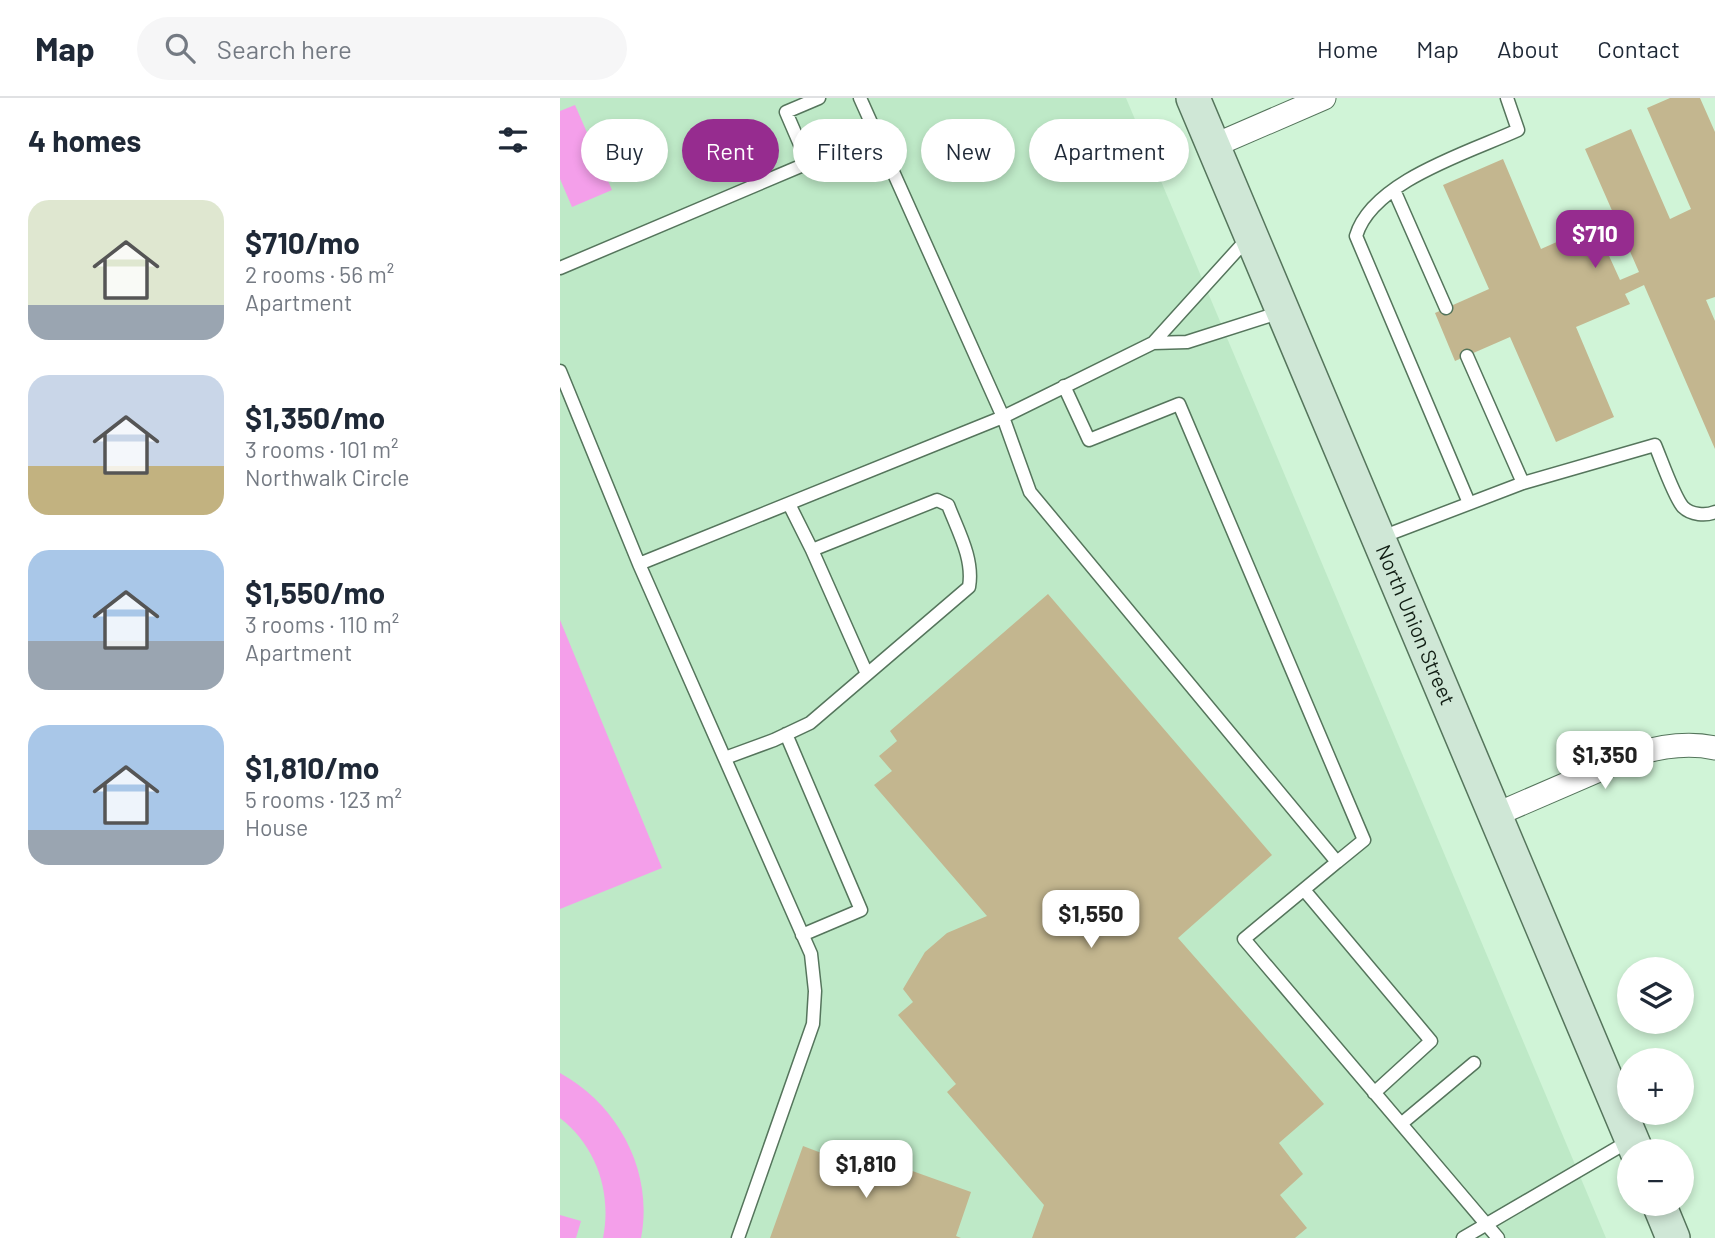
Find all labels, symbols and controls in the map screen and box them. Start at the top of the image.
search box [137,17,627,80]
text: Map [35,28,95,68]
icon: search [161,29,199,67]
text: Search here [217,33,352,64]
text: Home [1317,34,1378,63]
text: Map [1416,34,1459,63]
text: About [1497,34,1559,63]
text: Contact [1597,34,1680,63]
chip: Buy [581,119,668,182]
chip: Rent [682,119,779,182]
chip: Filters [793,119,907,182]
chip: New [921,119,1015,182]
chip: Apartment [1029,119,1189,182]
icon: filters [494,121,532,159]
text: 4 homes [28,122,141,158]
pin: $710 [1554,211,1636,270]
text: $710 [1572,219,1618,247]
text: $710/mo [245,224,360,260]
icon: home [84,228,168,312]
text: 2 rooms · 56 m² [245,260,394,288]
text: Apartment [245,288,352,316]
text: $1,350/mo [245,399,385,435]
icon: home [84,403,168,487]
text: 3 rooms · 101 m² [245,435,398,463]
text: Northwalk Circle [245,463,409,491]
street label: North Union Street [1372,541,1461,708]
text: $1,550/mo [245,574,385,610]
icon: home [84,578,168,662]
text: 3 rooms · 110 m² [245,610,399,638]
text: Apartment [245,638,352,666]
pin: $1,350 [1548,732,1662,791]
text: $1,350 [1572,740,1638,768]
text: $1,810/mo [245,749,379,785]
icon: home [84,753,168,837]
text: 5 rooms · 123 m² [245,785,402,813]
text: House [245,813,308,841]
pin: $1,550 [1034,890,1148,950]
text: $1,550 [1058,899,1124,927]
map controls [1617,957,1694,1216]
button: layers [1617,957,1694,1034]
button: + [1617,1048,1694,1125]
button: − [1617,1139,1694,1216]
pin: $1,810 [809,1140,923,1200]
text: $1,810 [836,1149,896,1177]

